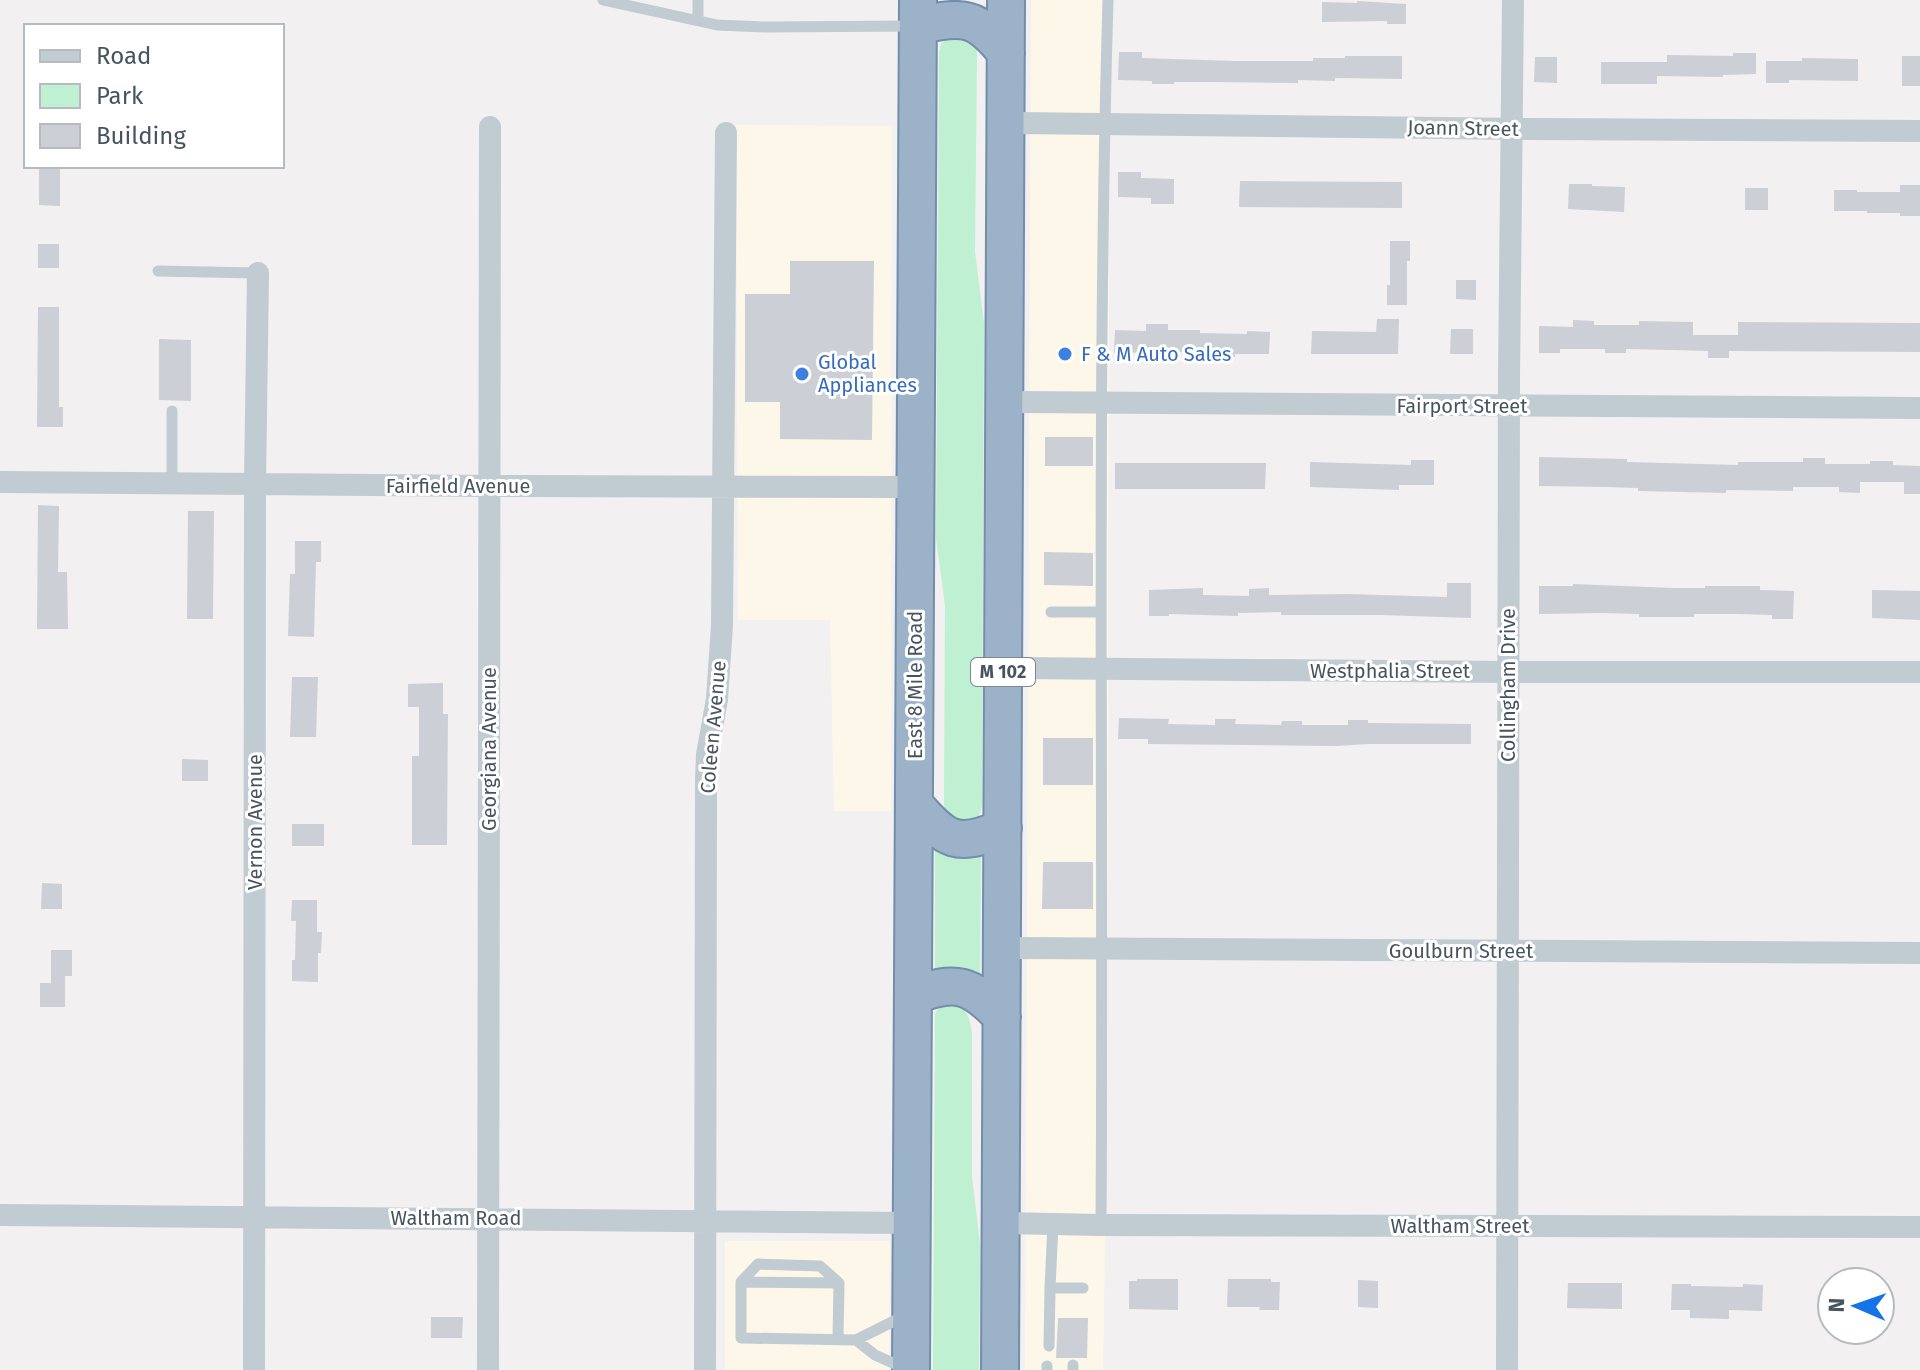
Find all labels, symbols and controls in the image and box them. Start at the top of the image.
legend [24,24,284,168]
text: Road [96,42,151,70]
text: Park [96,82,144,110]
street label: Joann Street [1407,115,1520,141]
text: Building [96,122,186,150]
place label: F & M Auto Sales [1081,342,1231,366]
marker: F & M Auto Sales [1056,345,1074,363]
place label: Global Appliances [818,350,917,397]
marker: Global Appliances [793,365,811,383]
street label: Fairport Street [1397,394,1528,418]
street label: Fairfield Avenue [386,474,530,498]
street label: Collingham Drive [1496,608,1520,762]
street label: East 8 Mile Road [903,611,927,759]
road number: M 102 [971,658,1035,686]
street label: Coleen Avenue [695,659,731,795]
street label: Westphalia Street [1310,659,1471,683]
street label: Georgiana Avenue [477,667,501,831]
street label: Vernon Avenue [243,754,267,890]
street label: Goulburn Street [1389,939,1534,963]
street label: Waltham Road [391,1206,521,1230]
street label: Waltham Street [1391,1214,1530,1238]
north arrow [1816,1266,1896,1346]
text: N [1823,1298,1850,1313]

